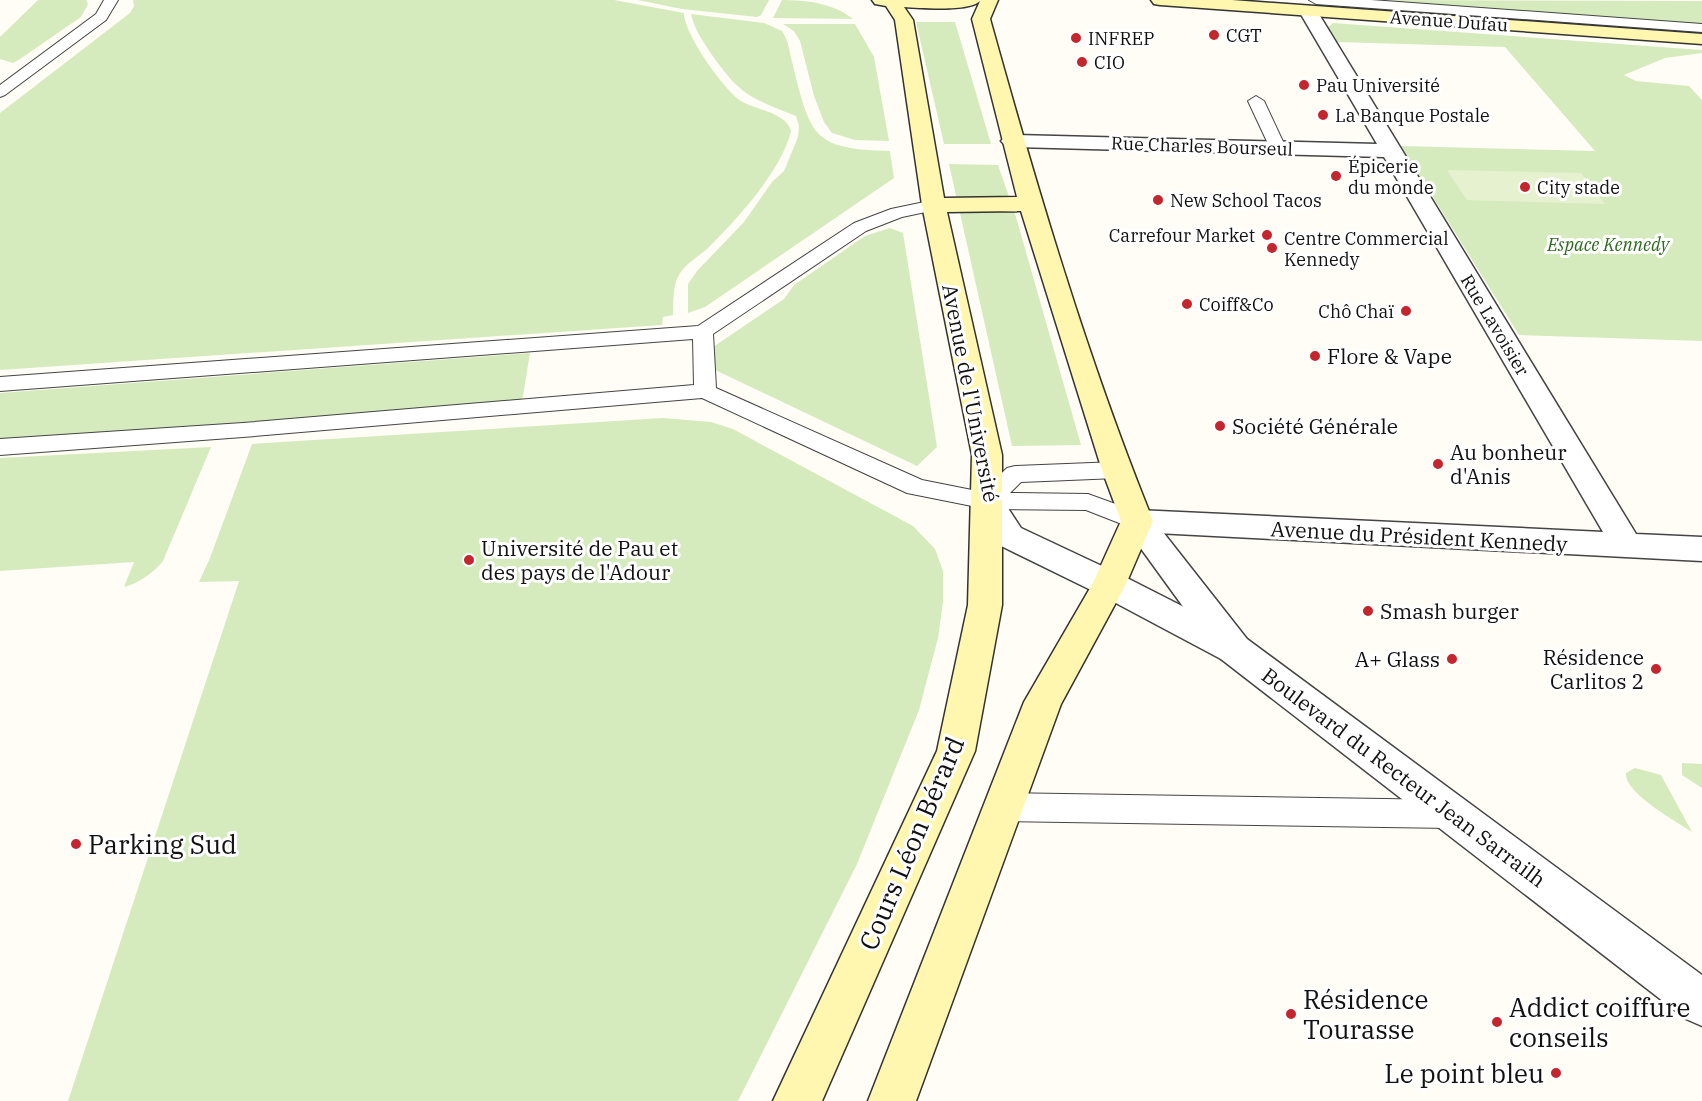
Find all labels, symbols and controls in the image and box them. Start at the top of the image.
street label: Avenue Dufau [1389,5,1509,37]
place label: CGT [1226,24,1262,47]
place label: INFREP [1088,27,1154,50]
marker: CGT [1207,28,1221,42]
marker: INFREP [1069,31,1083,45]
place label: CIO [1094,51,1125,74]
marker: CIO [1075,55,1089,69]
place label: Pau Université [1316,74,1440,97]
marker: Pau Université [1297,78,1311,92]
place label: La Banque Postale [1335,104,1490,127]
marker: La Banque Postale [1316,108,1330,122]
street label: Rue Charles Bourseul [1111,131,1293,161]
place label: Épicerie du monde [1348,155,1434,199]
marker: Épicerie du monde [1329,169,1343,183]
place label: City stade [1537,176,1620,199]
marker: City stade [1518,180,1532,194]
place label: New School Tacos [1170,189,1322,212]
marker: New School Tacos [1151,193,1165,207]
place label: Carrefour Market [1109,224,1255,247]
place label: Centre Commercial Kennedy [1284,227,1449,271]
marker: Carrefour Market [1260,228,1274,242]
park label: Espace Kennedy [1546,233,1671,256]
marker: Centre Commercial Kennedy [1265,241,1279,255]
street label: Rue Lavoisier [1456,270,1534,380]
street label: Avenue de l'Université [936,282,1006,504]
place label: Coiff&Co [1199,293,1274,316]
marker: Coiff&Co [1180,297,1194,311]
place label: Chô Chaï [1318,300,1394,323]
marker: Chô Chaï [1399,304,1413,318]
place label: Flore & Vape [1327,342,1452,370]
marker: Flore & Vape [1308,349,1322,363]
place label: Société Générale [1232,412,1398,440]
marker: Société Générale [1213,419,1227,433]
place label: Au bonheur d'Anis [1450,438,1567,490]
marker: Au bonheur d'Anis [1431,457,1445,471]
street label: Avenue du Président Kennedy [1270,514,1569,558]
place label: Université de Pau et des pays de l'Adour [481,534,678,586]
marker: Université de Pau et des pays de l'Adour [462,553,476,567]
place label: Smash burger [1380,597,1519,625]
marker: Smash burger [1361,604,1375,618]
place label: Résidence Carlitos 2 [1543,643,1644,695]
place label: A+ Glass [1355,645,1440,673]
marker: A+ Glass [1445,652,1459,666]
street label: Boulevard du Recteur Jean Sarrailh [1256,661,1552,893]
marker: Résidence Carlitos 2 [1649,662,1663,676]
street label: Cours Léon Bérard [851,731,971,955]
place label: Parking Sud [88,827,237,861]
marker: Parking Sud [69,837,83,851]
place label: Résidence Tourasse [1303,982,1428,1046]
place label: Addict coiffure conseils [1509,990,1690,1054]
marker: Résidence Tourasse [1284,1007,1298,1021]
marker: Addict coiffure conseils [1490,1015,1504,1029]
place label: Le point bleu [1384,1056,1544,1090]
marker: Le point bleu [1549,1066,1563,1080]

